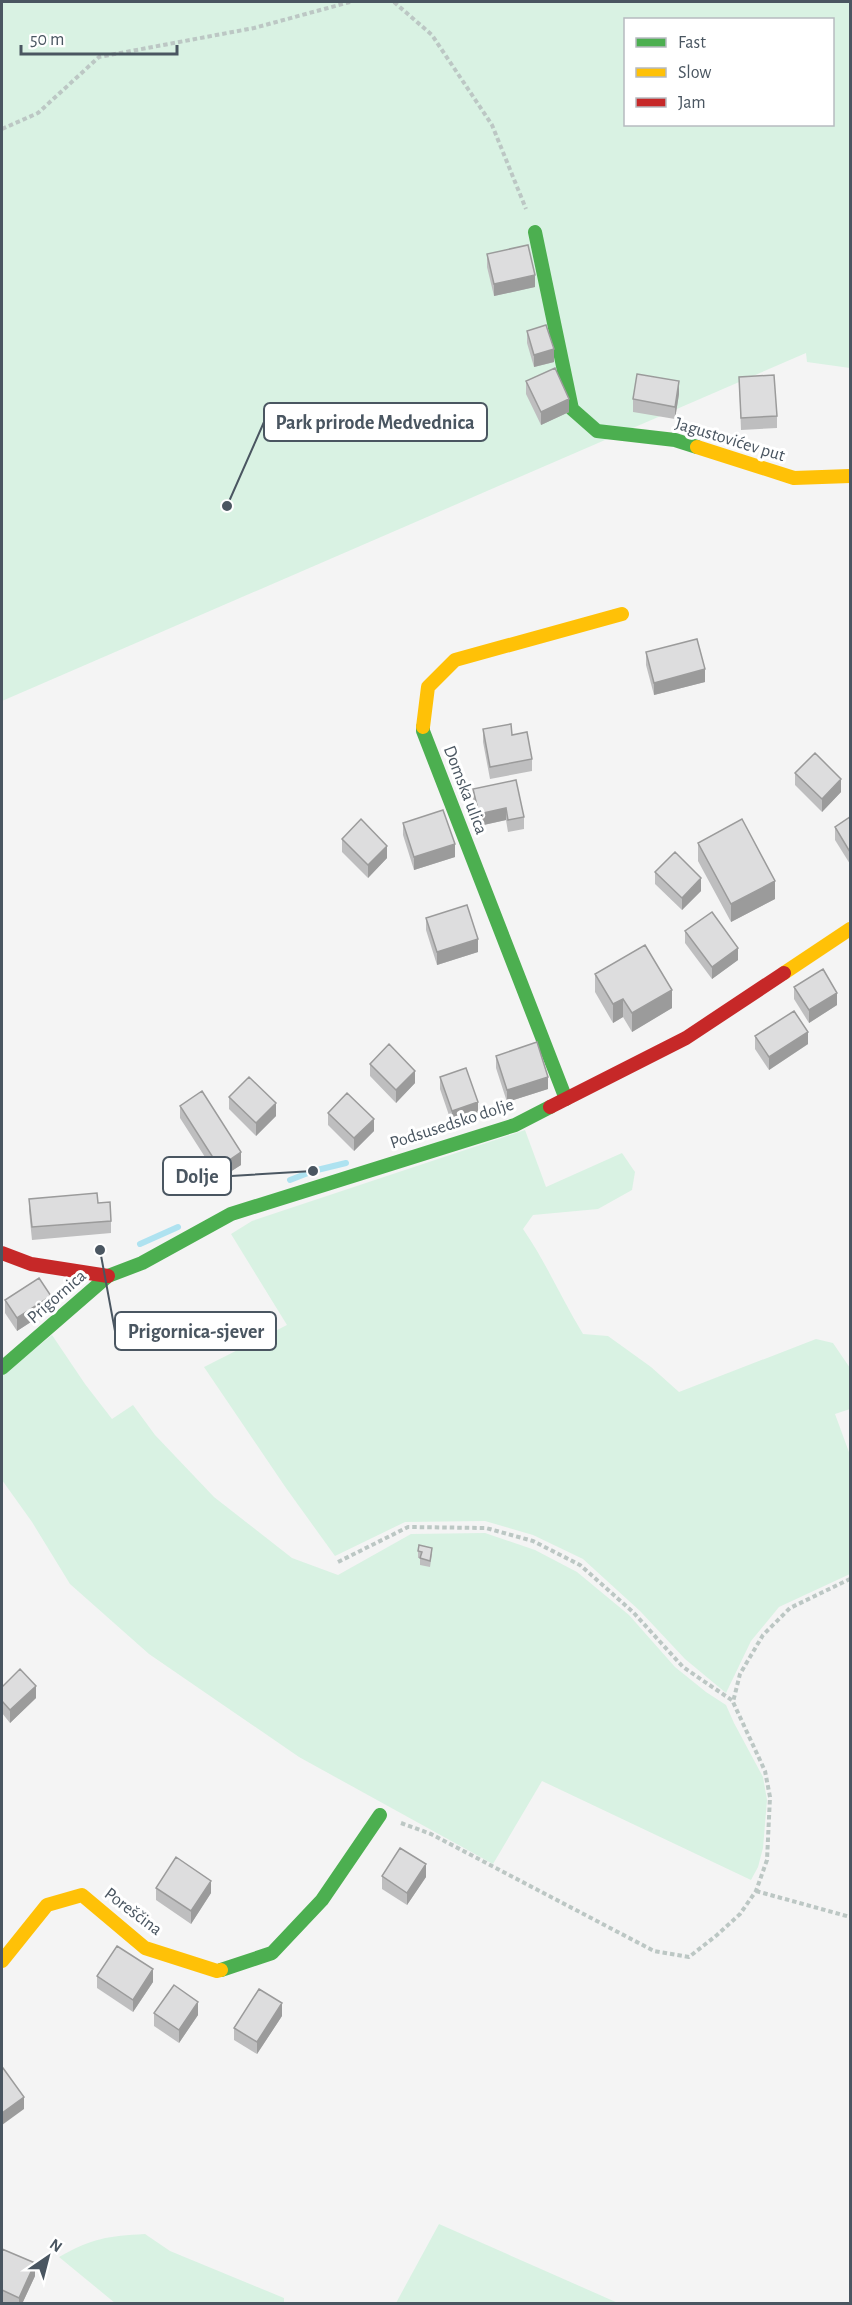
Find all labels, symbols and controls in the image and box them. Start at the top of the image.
scale bar [21,18,177,56]
legend [624,18,834,126]
text: 50 m [30,31,64,49]
text: Fast [678,34,706,52]
text: Slow [678,64,711,82]
text: Jam [678,94,706,112]
callout: Park prirode Medvednica [264,403,487,441]
text: Park prirode Medvednica [275,413,475,433]
street label: Jagustovićev put [673,415,787,465]
street label: Domska ulica [440,743,490,837]
street label: Podsusedsko dolje [388,1096,516,1152]
callout: Dolje [163,1157,231,1195]
text: Dolje [175,1167,219,1187]
street label: Prigornica [24,1267,90,1327]
callout: Prigornica-sjever [115,1312,276,1350]
text: Prigornica-sjever [128,1322,264,1342]
street label: Poreščina [101,1885,165,1939]
north arrow [18,2227,78,2287]
text: N [47,2236,65,2255]

